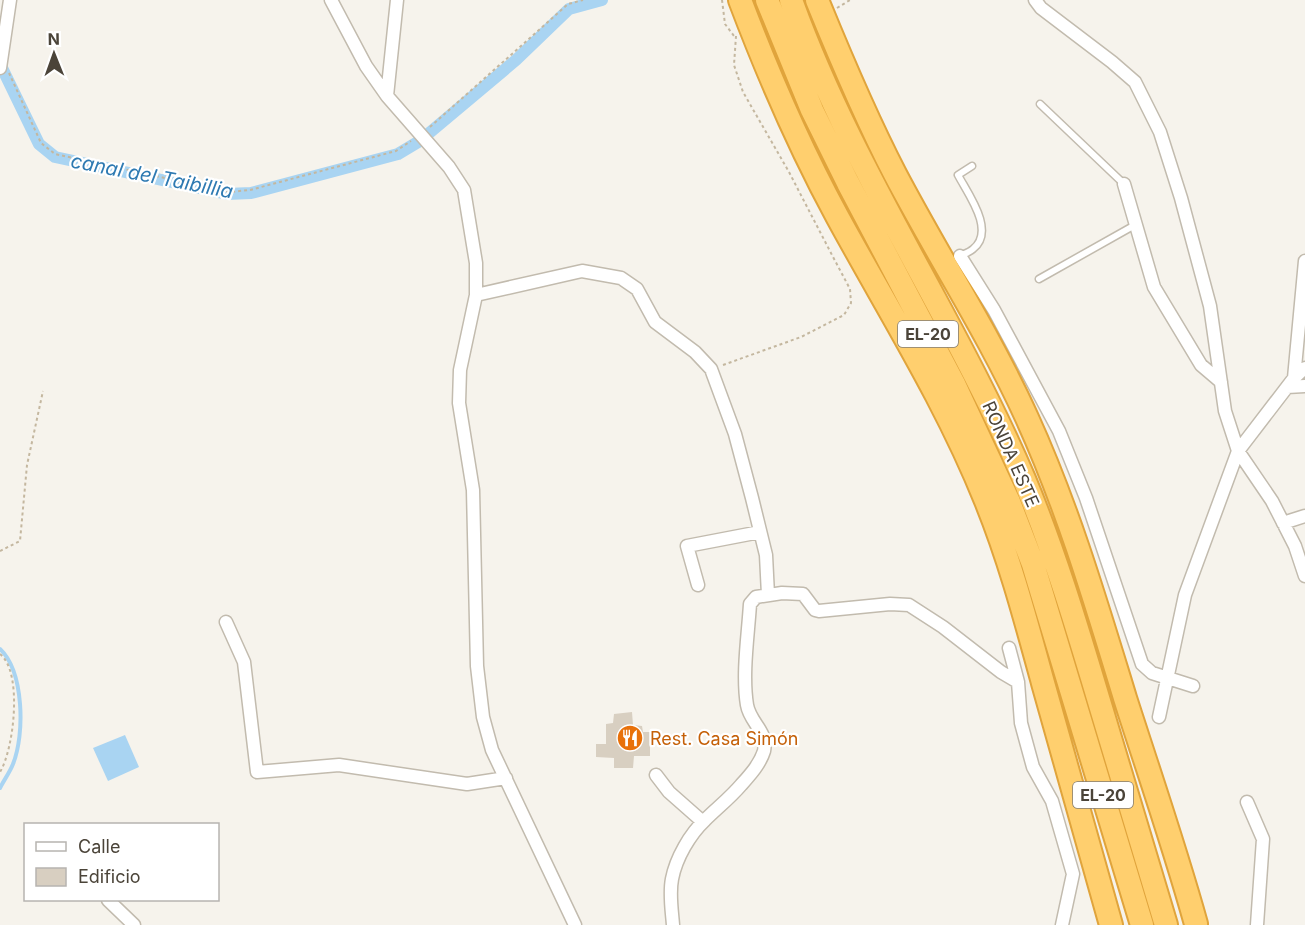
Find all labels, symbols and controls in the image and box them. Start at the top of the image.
north arrow [24,24,84,84]
text: N [47,29,60,49]
water label: canal del Taibillia [69,148,235,204]
road number: EL-20 [898,321,958,347]
street label: RONDA ESTE [978,398,1044,510]
restaurant icon: Rest. Casa Simón [615,723,645,753]
place label: Rest. Casa Simón [650,728,798,749]
road number: EL-20 [1073,782,1133,808]
legend [24,823,219,901]
text: Calle [78,836,120,857]
text: Edificio [78,866,141,887]

